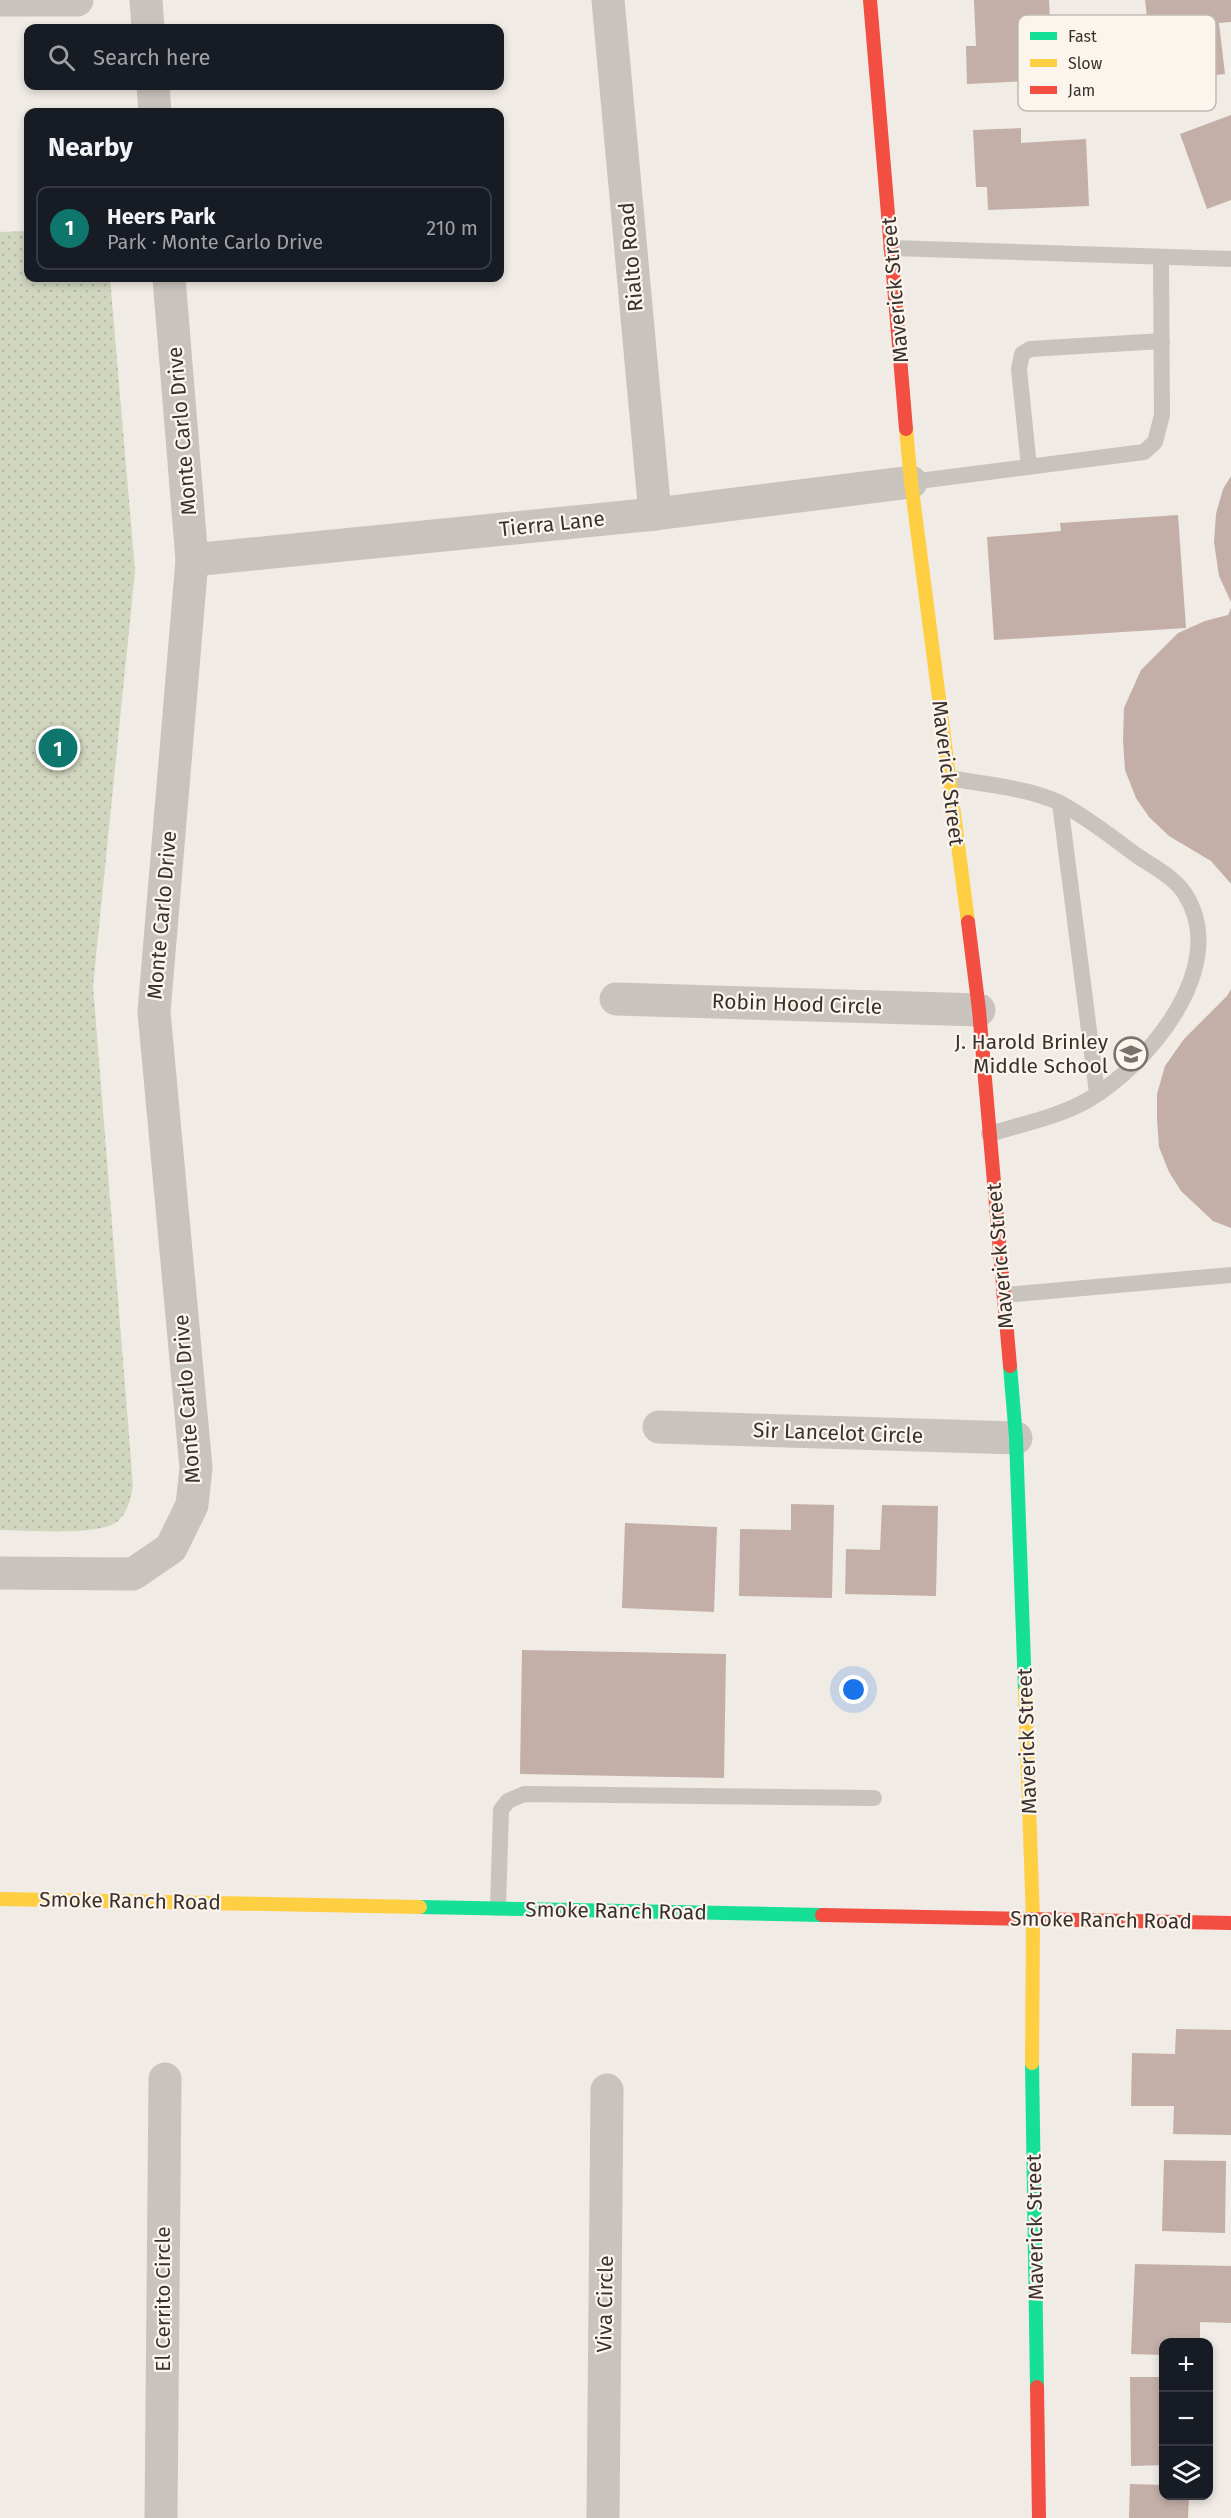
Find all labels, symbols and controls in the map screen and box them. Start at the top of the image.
legend [1018,15,1216,111]
search box [24,24,504,90]
text: Fast [1068,27,1097,46]
icon: search [45,41,78,74]
text: Search here [93,44,211,71]
text: Slow [1068,54,1103,73]
text: Jam [1068,81,1095,100]
text: Nearby [48,132,133,163]
street label: Rialto Road [613,201,649,313]
text: Heers Park [107,203,215,230]
street label: Maverick Street [876,215,914,364]
text: 1 [65,216,74,240]
text: 210 m [426,216,478,240]
text: Park · Monte Carlo Drive [107,230,323,254]
street label: Monte Carlo Drive [162,345,202,517]
street label: Tierra Lane [498,506,606,542]
street label: Maverick Street [926,699,970,848]
pin: 1 [38,726,78,771]
street label: Monte Carlo Drive [142,829,182,1001]
street label: Robin Hood Circle [711,988,883,1020]
place label: J. Harold Brinley Middle School [955,1029,1109,1079]
school or university icon: J. Harold Brinley Middle School [1113,1036,1149,1072]
street label: Maverick Street [981,1181,1019,1330]
street label: Monte Carlo Drive [168,1314,206,1484]
street label: Sir Lancelot Circle [752,1417,924,1449]
street label: Maverick Street [1011,1667,1043,1815]
your location [839,1675,868,1704]
street label: Smoke Ranch Road [39,1886,221,1916]
street label: Smoke Ranch Road [525,1896,707,1926]
street label: Smoke Ranch Road [1010,1905,1192,1935]
street label: Maverick Street [1021,2153,1049,2300]
street label: El Cerrito Circle [150,2226,176,2372]
street label: Viva Circle [591,2255,619,2353]
map controls [1159,2338,1213,2500]
button: + [1159,2338,1213,2392]
button: − [1159,2392,1213,2446]
button: layers [1159,2446,1213,2500]

